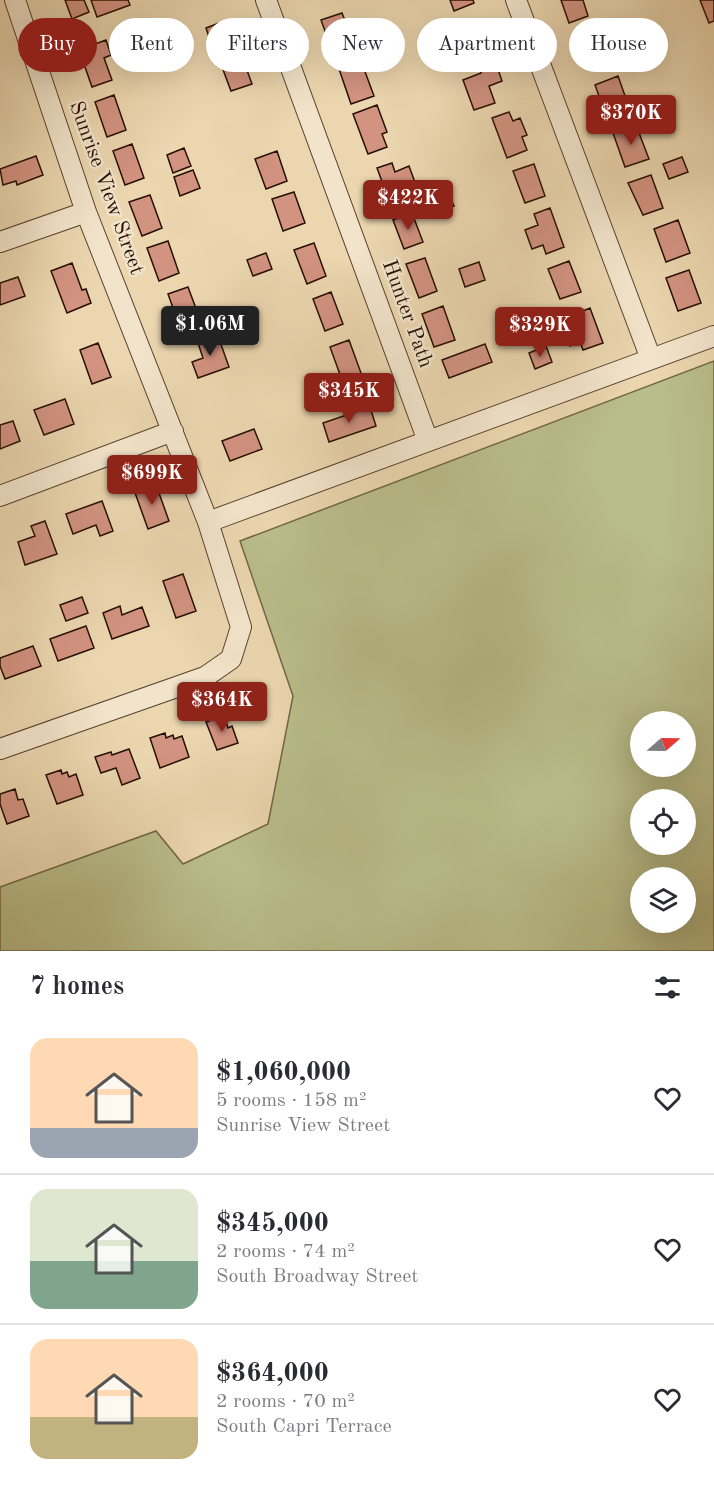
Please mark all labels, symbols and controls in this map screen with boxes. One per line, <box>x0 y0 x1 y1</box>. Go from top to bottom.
chip: Buy <box>18 18 97 72</box>
chip: Rent <box>109 18 194 72</box>
chip: Filters <box>206 18 309 72</box>
chip: New <box>321 18 405 72</box>
chip: Apartment <box>417 18 557 72</box>
chip: House <box>569 18 668 72</box>
pin: $370K <box>589 95 673 146</box>
street label: Sunrise View Street <box>65 98 147 278</box>
text: $370K <box>600 104 662 124</box>
pin: $422K <box>366 180 450 231</box>
text: $422K <box>377 189 439 209</box>
street label: Hunter Path <box>378 257 436 371</box>
pin: $1.06M <box>161 306 259 357</box>
pin: $329K <box>498 307 582 358</box>
text: $1.06M <box>175 315 245 335</box>
text: $329K <box>509 316 571 336</box>
pin: $345K <box>307 373 391 424</box>
text: $345K <box>318 382 380 402</box>
pin: $699K <box>110 455 194 506</box>
text: $699K <box>121 464 183 484</box>
pin: $364K <box>180 682 264 733</box>
text: $364K <box>191 691 253 711</box>
north arrow <box>630 711 696 777</box>
map controls <box>630 711 696 933</box>
button: locate <box>630 789 696 855</box>
button: layers <box>630 867 696 933</box>
icon: filters <box>651 971 684 1004</box>
text: 7 homes <box>30 974 124 1000</box>
text: $1,060,000 <box>216 1060 351 1086</box>
icon: home <box>78 1062 150 1134</box>
icon: heart <box>651 1082 684 1115</box>
text: 5 rooms · 158 m² <box>216 1091 366 1111</box>
text: Sunrise View Street <box>216 1116 390 1136</box>
text: $345,000 <box>216 1211 329 1237</box>
icon: home <box>78 1213 150 1285</box>
icon: heart <box>651 1233 684 1266</box>
text: 2 rooms · 74 m² <box>216 1242 355 1262</box>
text: South Broadway Street <box>216 1267 418 1287</box>
text: $364,000 <box>216 1361 329 1387</box>
icon: home <box>78 1363 150 1435</box>
icon: heart <box>651 1383 684 1416</box>
text: 2 rooms · 70 m² <box>216 1392 355 1412</box>
text: South Capri Terrace <box>216 1417 392 1437</box>

